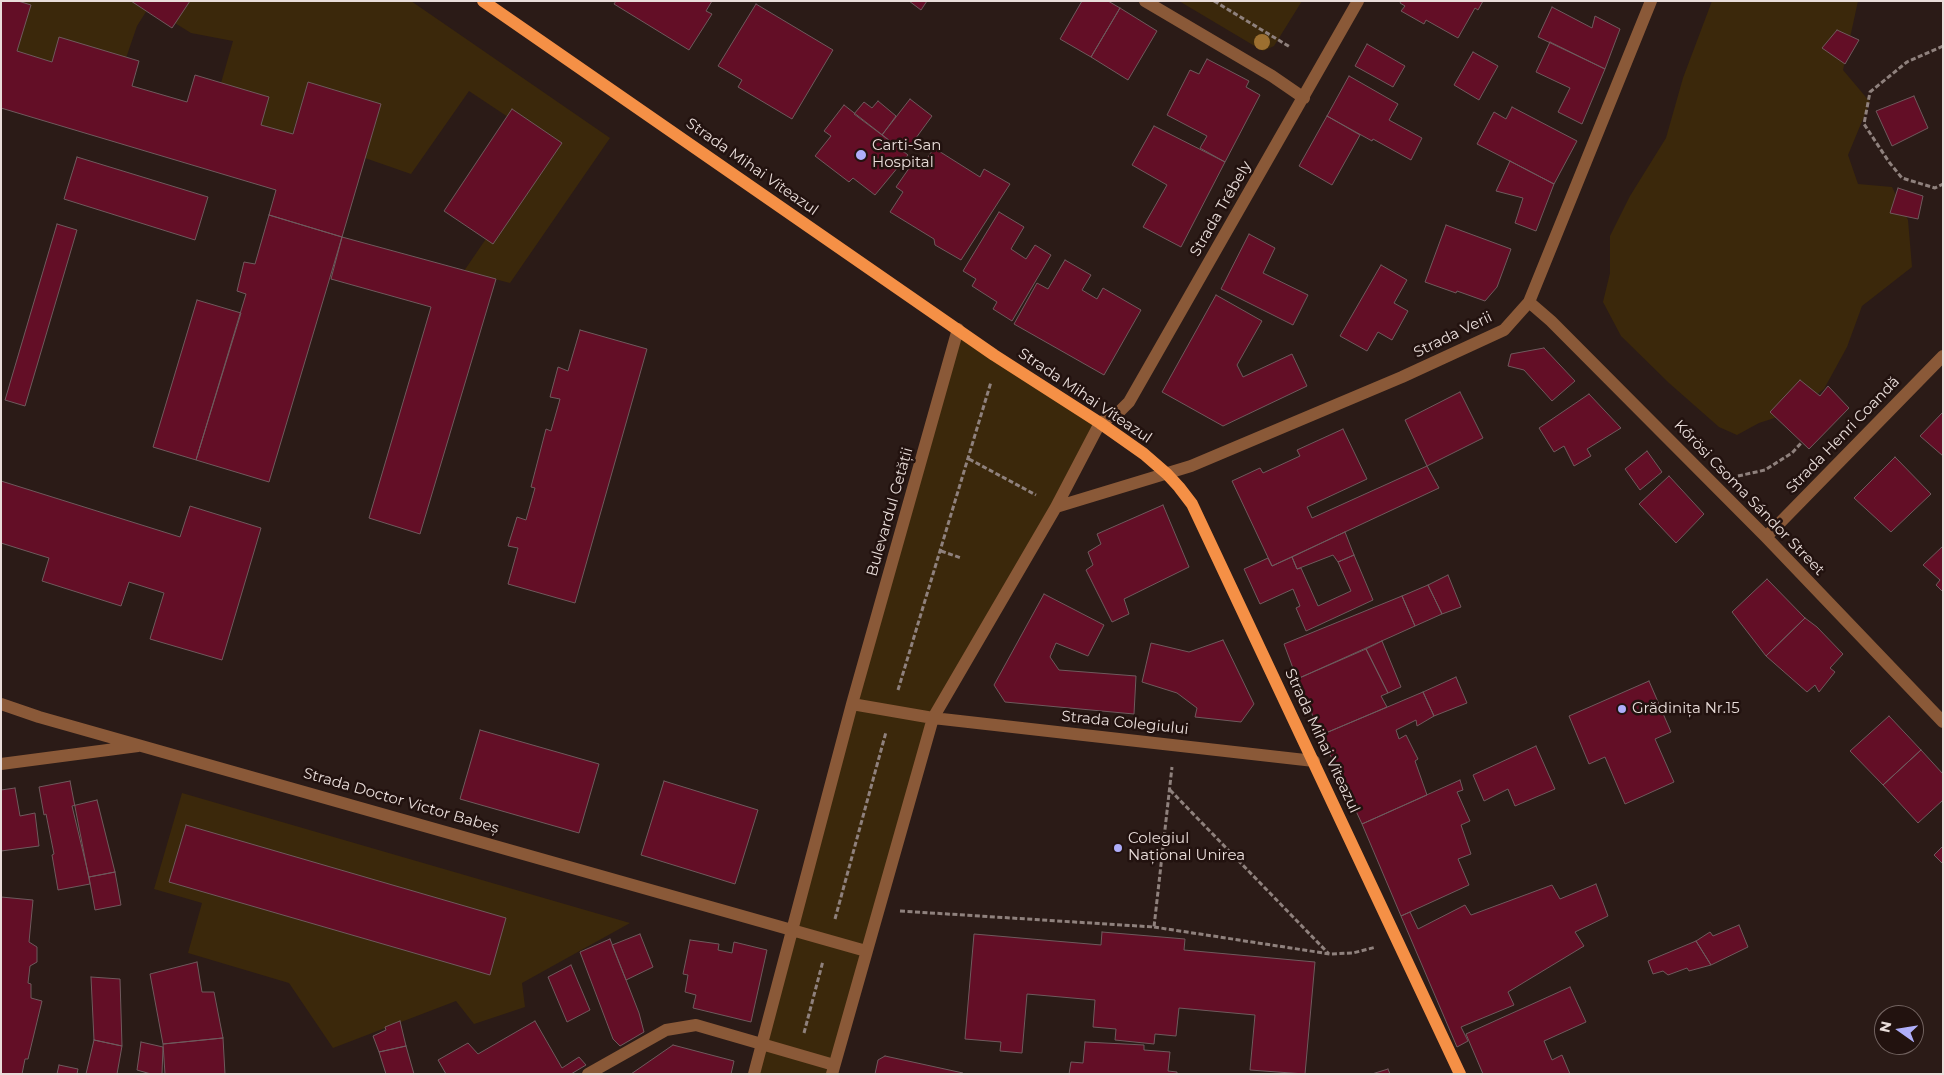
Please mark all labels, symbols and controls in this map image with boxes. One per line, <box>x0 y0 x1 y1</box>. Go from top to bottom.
street label: Strada Mihai Viteazul <box>682 115 822 219</box>
place label: Carti-San Hospital <box>872 137 941 172</box>
marker: Carti-San Hospital <box>854 148 868 162</box>
street label: Strada Trébely <box>1186 158 1256 260</box>
street label: Strada Verii <box>1411 308 1495 362</box>
street label: Strada Mihai Viteazul <box>1015 345 1155 447</box>
street label: Strada Henri Coandă <box>1783 373 1903 497</box>
street label: Kőrösi Csoma Sándor Street <box>1670 417 1828 579</box>
street label: Bulevardul Cetății <box>863 445 917 579</box>
street label: Strada Mihai Viteazul <box>1281 666 1363 816</box>
place label: Grădinița Nr.15 <box>1632 700 1740 718</box>
marker: Grădinița Nr.15 <box>1616 703 1628 715</box>
street label: Strada Colegiului <box>1060 707 1190 739</box>
street label: Strada Doctor Victor Babeș <box>301 764 501 838</box>
place label: Colegiul Național Unirea <box>1128 830 1245 865</box>
marker: Colegiul Național Unirea <box>1112 842 1124 854</box>
north arrow <box>1874 1005 1924 1055</box>
text: N <box>1875 1019 1895 1034</box>

